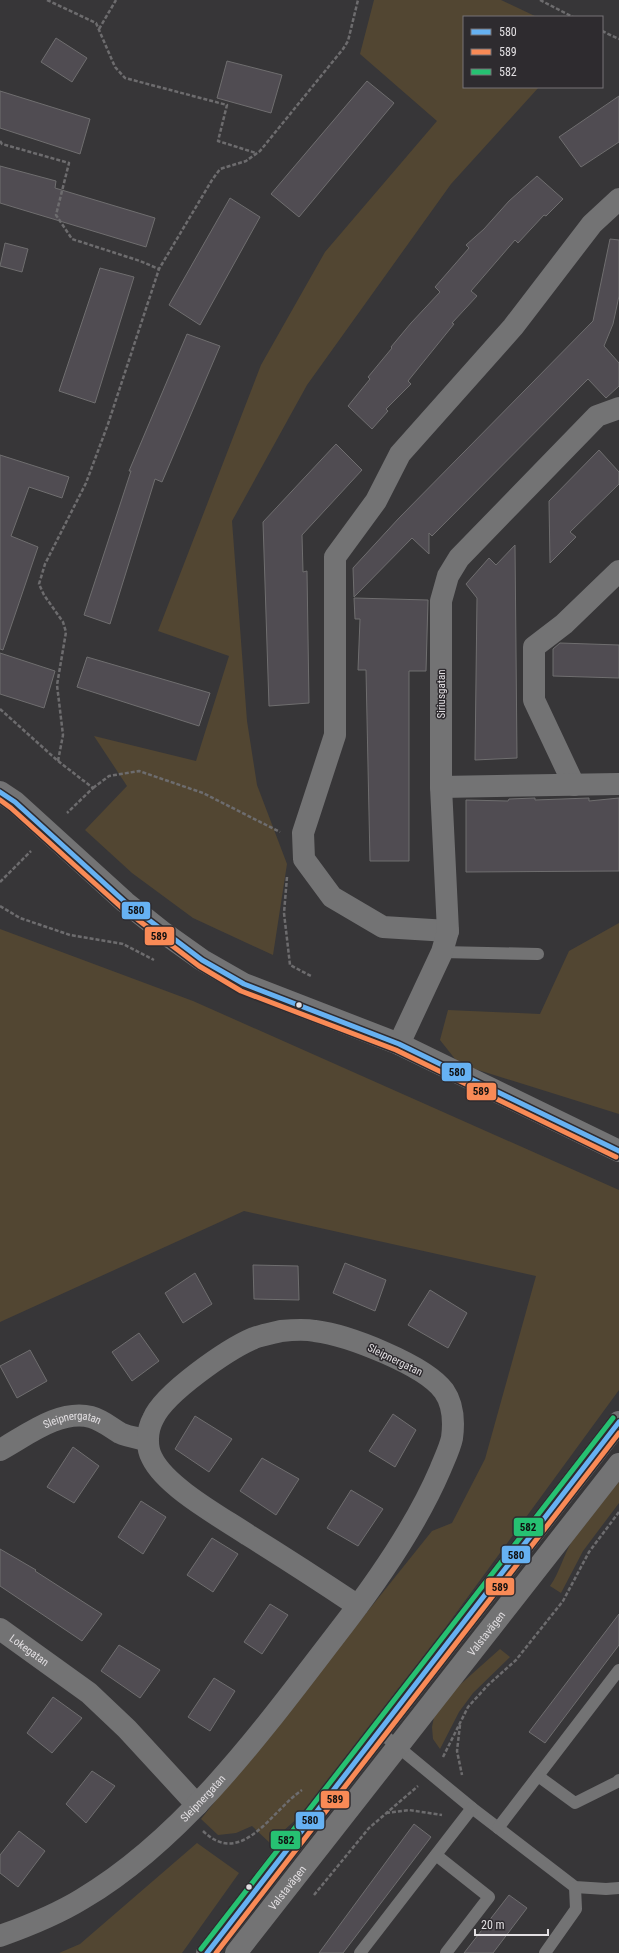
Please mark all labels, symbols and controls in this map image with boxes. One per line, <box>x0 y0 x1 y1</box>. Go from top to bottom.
legend <box>463 16 603 88</box>
text: 580 <box>499 25 517 39</box>
text: 589 <box>499 45 517 59</box>
text: 582 <box>499 65 517 79</box>
street label: Siriusgatan <box>435 670 448 718</box>
line badge: 580 <box>121 901 151 920</box>
text: 580 <box>128 904 145 917</box>
line badge: 589 <box>144 926 175 946</box>
text: 589 <box>151 930 167 943</box>
unlabelled marker <box>294 1000 304 1010</box>
line badge: 580 <box>441 1062 472 1082</box>
text: 580 <box>449 1066 466 1079</box>
line badge: 589 <box>466 1082 497 1101</box>
text: 589 <box>473 1085 489 1098</box>
street label: Sleipnergatan <box>365 1341 425 1379</box>
street label: Sleipnergatan <box>41 1409 104 1431</box>
line badge: 582 <box>513 1517 544 1537</box>
text: 582 <box>520 1521 537 1534</box>
line badge: 580 <box>501 1545 531 1564</box>
text: 580 <box>508 1549 525 1562</box>
line badge: 589 <box>485 1577 515 1596</box>
text: 589 <box>492 1581 508 1594</box>
street label: Valstavägen <box>465 1608 508 1658</box>
street label: Lokegatan <box>7 1631 51 1669</box>
street label: Sleipnergatan <box>178 1772 228 1824</box>
line badge: 589 <box>320 1790 350 1809</box>
text: 589 <box>327 1793 343 1806</box>
line badge: 580 <box>295 1811 325 1830</box>
text: 580 <box>302 1814 319 1827</box>
line badge: 582 <box>270 1830 301 1850</box>
text: 582 <box>278 1834 295 1847</box>
street label: Valstavägen <box>266 1863 309 1913</box>
unlabelled marker <box>244 1882 254 1892</box>
scale bar <box>475 1911 548 1937</box>
text: 20 m <box>481 1918 505 1932</box>

